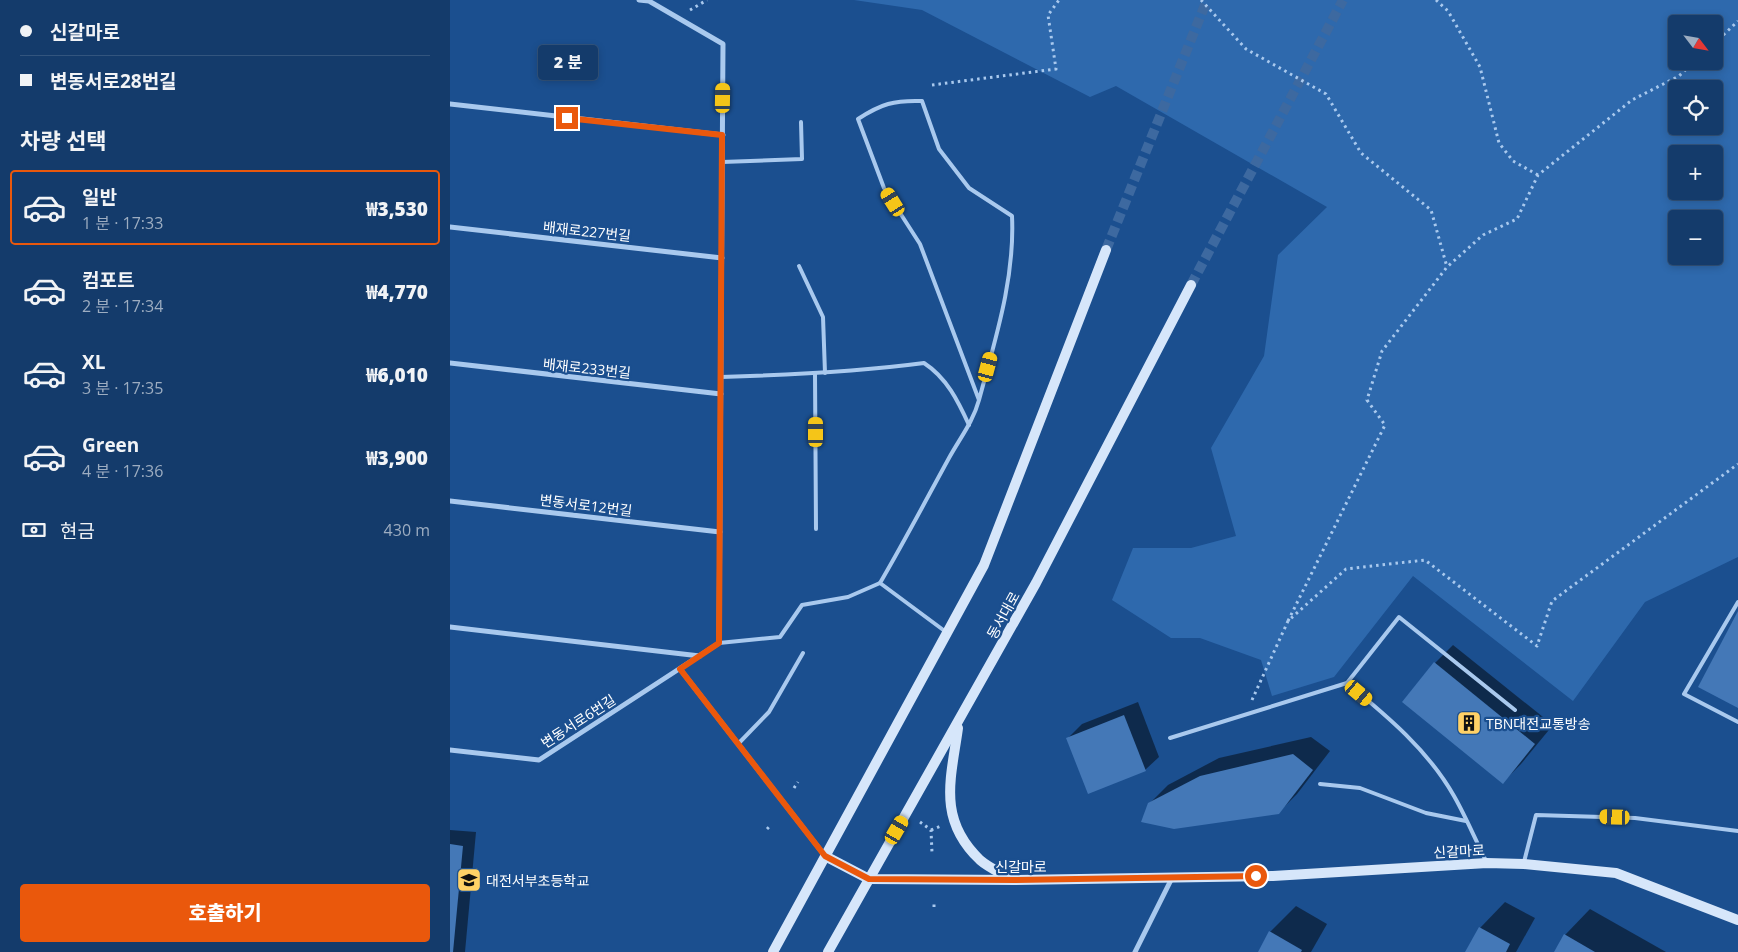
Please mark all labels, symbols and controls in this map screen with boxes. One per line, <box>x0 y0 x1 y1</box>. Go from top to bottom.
north arrow <box>1668 15 1722 70</box>
map controls <box>1668 15 1723 265</box>
text: 신갈마로 <box>50 19 120 45</box>
callout: 2 분 <box>537 46 597 80</box>
text: 2 분 <box>554 51 582 73</box>
text: 변동서로28번길 <box>50 68 177 94</box>
button: locate <box>1668 80 1723 135</box>
car <box>715 83 730 113</box>
route end <box>556 107 578 129</box>
text: 차량 선택 <box>20 125 107 155</box>
button: + <box>1668 145 1723 200</box>
text: 일반 <box>82 184 117 210</box>
icon: car <box>22 185 67 230</box>
car <box>878 185 907 219</box>
text: ₩3,530 <box>366 196 428 222</box>
button: − <box>1668 210 1723 265</box>
text: 1 분 · 17:33 <box>82 212 163 234</box>
street label: 배재로227번길 <box>542 217 632 245</box>
text: 컴포트 <box>82 267 134 293</box>
icon: car <box>22 268 67 313</box>
text: ₩4,770 <box>366 279 428 305</box>
text: 2 분 · 17:34 <box>82 295 163 317</box>
text: XL <box>82 349 105 375</box>
icon: car <box>22 351 67 396</box>
car <box>976 351 999 383</box>
street label: 배재로233번길 <box>542 354 632 382</box>
text: ₩6,010 <box>366 362 428 388</box>
text: 3 분 · 17:35 <box>82 377 163 399</box>
car <box>808 417 823 447</box>
text: Green <box>82 432 139 458</box>
icon: car <box>22 434 67 479</box>
text: ₩3,900 <box>366 445 428 471</box>
text: 4 분 · 17:36 <box>82 460 163 482</box>
street label: 변동서로12번길 <box>539 490 633 520</box>
icon: cash <box>20 516 48 544</box>
text: 현금 <box>60 518 95 544</box>
text: 430 m <box>384 519 430 541</box>
street label: 동서대로 <box>982 588 1024 642</box>
car <box>1342 678 1375 708</box>
street label: 변동서로6번길 <box>537 690 619 752</box>
building icon: TBN대전교통방송 <box>1456 710 1482 736</box>
place label: TBN대전교통방송 <box>1486 714 1591 733</box>
car <box>1599 809 1630 825</box>
car <box>883 813 910 847</box>
street label: 신갈마로 <box>1433 840 1485 862</box>
street label: 신갈마로 <box>995 857 1047 876</box>
route start <box>1245 865 1267 887</box>
school or university icon: 대전서부초등학교 <box>456 867 482 893</box>
place label: 대전서부초등학교 <box>486 871 589 890</box>
button: 호출하기 <box>20 884 430 942</box>

